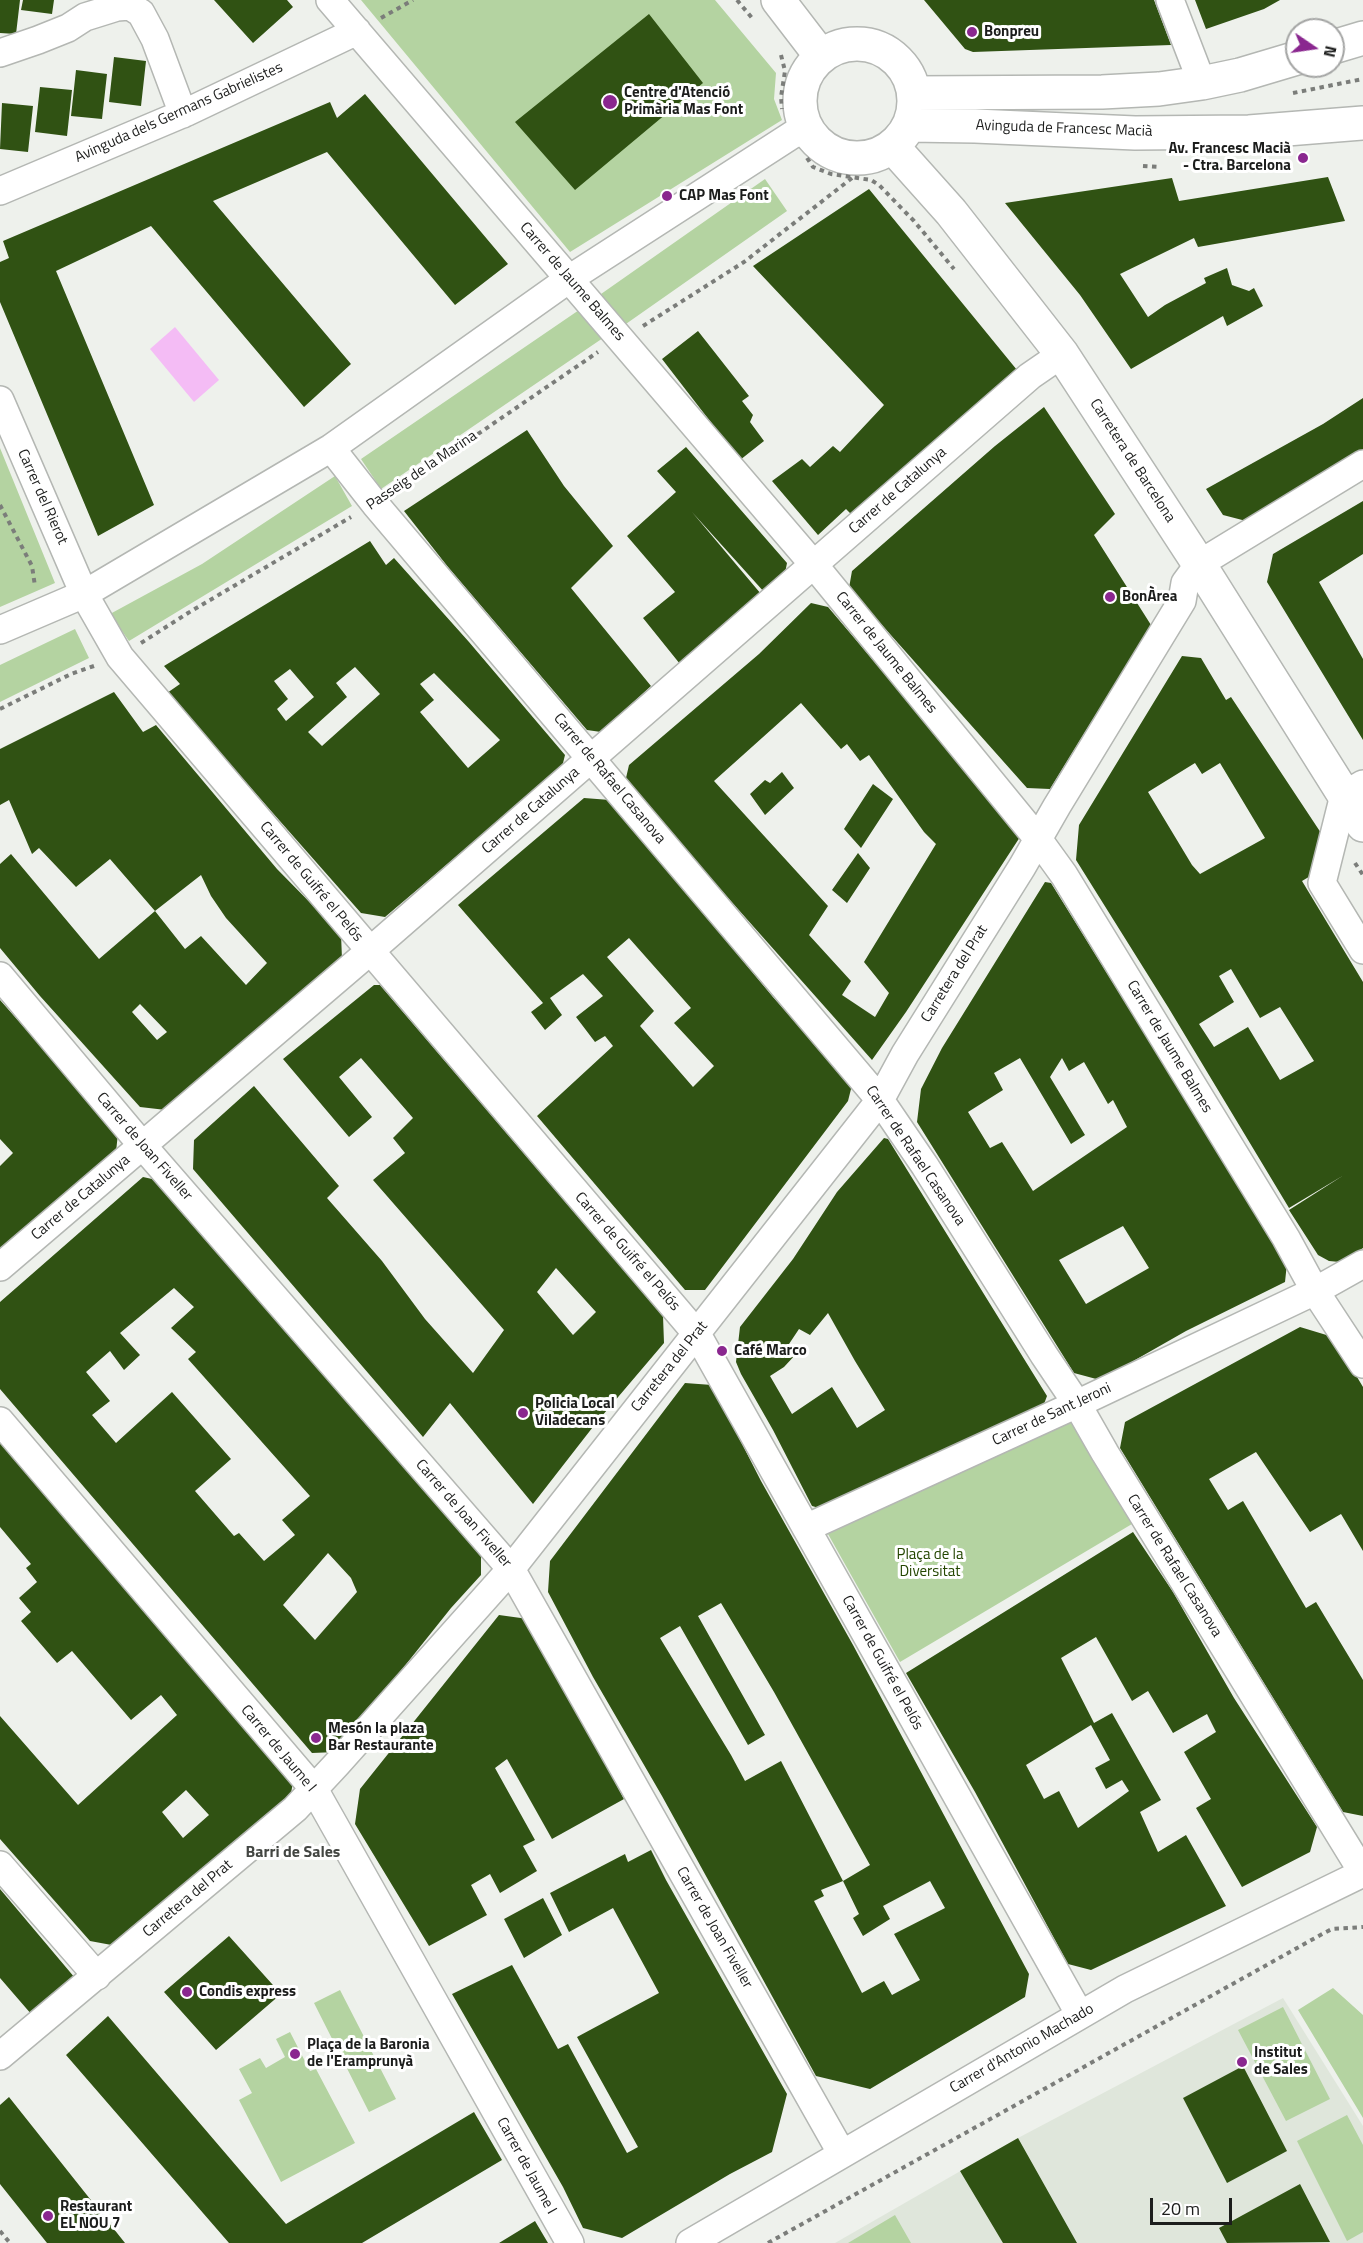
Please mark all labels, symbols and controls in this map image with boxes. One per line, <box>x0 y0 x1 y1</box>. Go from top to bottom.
north arrow <box>1285 18 1345 78</box>
place label: Bonpreu <box>984 23 1039 41</box>
marker: Bonpreu <box>965 25 979 39</box>
text: N <box>1318 43 1344 60</box>
street label: Avinguda dels Germans Gabrielistes <box>72 59 286 167</box>
place label: Centre d'Atenció Primària Mas Font <box>624 84 743 119</box>
marker: Centre d'Atenció Primària Mas Font <box>601 93 619 111</box>
street label: Avinguda de Francesc Macià <box>975 117 1153 141</box>
place label: Av. Francesc Macià - Ctra. Barcelona <box>1169 140 1291 175</box>
marker: Av. Francesc Macià - Ctra. Barcelona <box>1296 151 1310 165</box>
place label: CAP Mas Font <box>679 187 769 205</box>
marker: CAP Mas Font <box>660 189 674 203</box>
street label: Carrer de Jaume Balmes <box>516 219 628 345</box>
street label: Carretera de Barcelona <box>1085 396 1179 526</box>
street label: Passeig de la Marina <box>363 427 481 515</box>
street label: Carrer de Catalunya <box>846 444 950 538</box>
street label: Carrer del Rierot <box>13 447 71 547</box>
place label: BonÀrea <box>1122 588 1177 606</box>
street label: Carrer de Jaume Balmes <box>831 589 941 717</box>
marker: BonÀrea <box>1103 590 1117 604</box>
street label: Carrer de Rafael Casanova <box>549 710 669 848</box>
street label: Carrer de Catalunya <box>479 764 583 858</box>
street label: Carrer de Guifré el Pelós <box>255 818 367 946</box>
street label: Carretera del Prat <box>918 922 992 1026</box>
street label: Carrer de Jaume Balmes <box>1122 978 1216 1116</box>
street label: Carrer de Rafael Casanova <box>861 1083 969 1229</box>
street label: Carrer de Joan Fiveller <box>92 1089 196 1205</box>
street label: Carrer de Catalunya <box>28 1151 134 1245</box>
street label: Carrer de Guifré el Pelós <box>571 1189 683 1315</box>
street label: Carretera del Prat <box>628 1318 712 1416</box>
place label: Café Marco <box>734 1342 807 1360</box>
marker: Café Marco <box>715 1344 729 1358</box>
street label: Carrer de Sant Jeroni <box>990 1380 1114 1450</box>
place label: Policia Local Viladecans <box>535 1395 615 1430</box>
marker: Policia Local Viladecans <box>516 1406 530 1420</box>
street label: Carrer de Joan Fiveller <box>411 1456 515 1572</box>
street label: Carrer de Rafael Casanova <box>1123 1491 1225 1641</box>
park label: Plaça de la Diversitat <box>896 1546 964 1581</box>
street label: Carrer de Guifré el Pelós <box>837 1592 927 1734</box>
street label: Carrer de Jaume I <box>236 1702 320 1796</box>
place label: Mesón la plaza Bar Restaurante <box>328 1720 434 1755</box>
marker: Mesón la plaza Bar Restaurante <box>309 1731 323 1745</box>
district label: Barri de Sales <box>246 1843 340 1863</box>
street label: Carretera del Prat <box>140 1856 236 1942</box>
street label: Carrer de Joan Fiveller <box>672 1864 756 1992</box>
place label: Condis express <box>199 1983 296 2001</box>
marker: Condis express <box>180 1985 194 1999</box>
street label: Carrer d'Antonio Machado <box>947 2000 1097 2098</box>
place label: Plaça de la Baronia de l'Eramprunyà <box>307 2036 430 2071</box>
place label: Institut de Sales <box>1254 2044 1308 2079</box>
marker: Plaça de la Baronia de l'Eramprunyà <box>288 2047 302 2061</box>
marker: Institut de Sales <box>1235 2055 1249 2069</box>
street label: Carrer de Jaume I <box>492 2115 560 2217</box>
scale bar <box>1153 2186 1236 2224</box>
text: 20 m <box>1161 2195 1200 2222</box>
place label: Restaurant EL NOU 7 <box>60 2198 132 2233</box>
marker: Restaurant EL NOU 7 <box>41 2209 55 2223</box>

